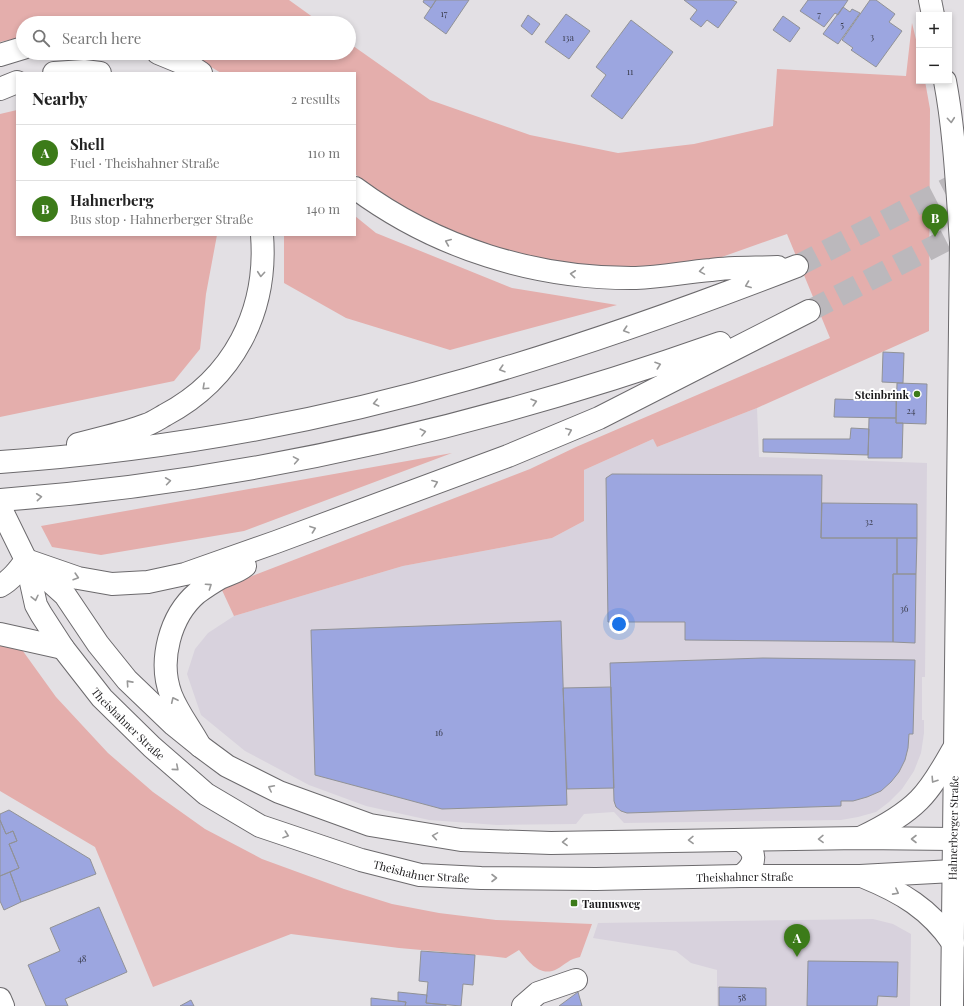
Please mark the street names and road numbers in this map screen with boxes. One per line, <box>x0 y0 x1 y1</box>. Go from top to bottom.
street label: Theishahner Straße <box>89 684 169 763</box>
street label: Hahnerberger Straße <box>945 775 961 880</box>
street label: Theishahner Straße <box>372 856 470 885</box>
street label: Theishahner Straße <box>696 868 794 884</box>

